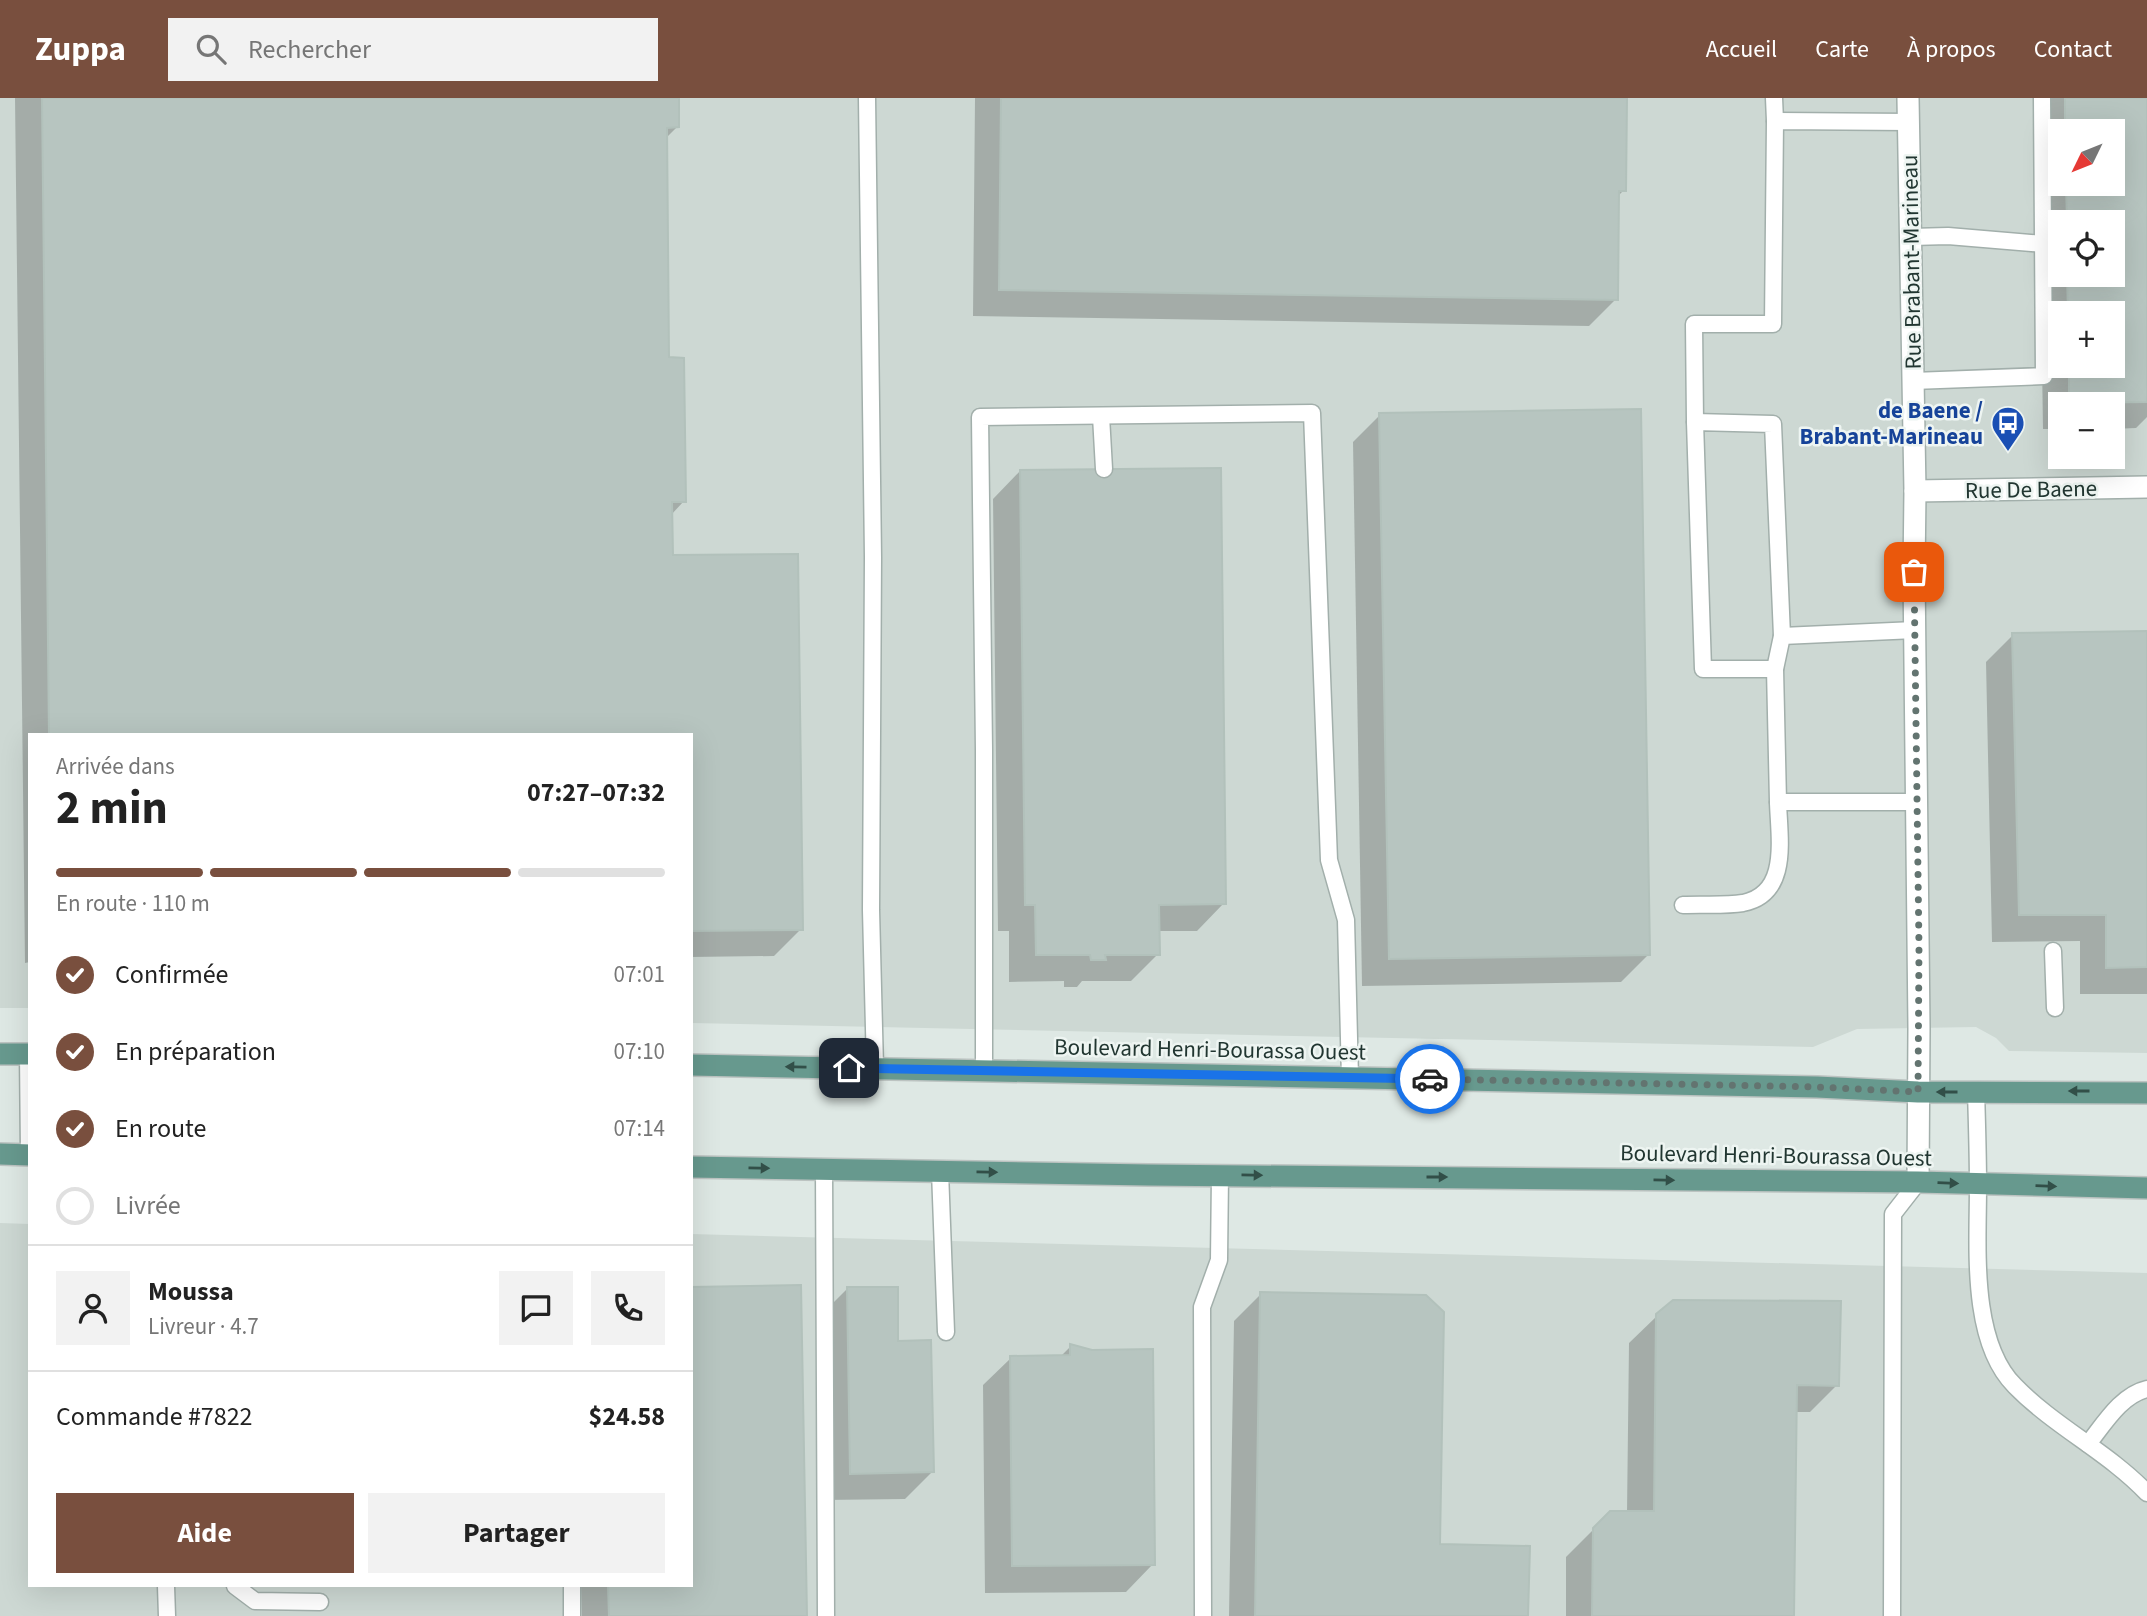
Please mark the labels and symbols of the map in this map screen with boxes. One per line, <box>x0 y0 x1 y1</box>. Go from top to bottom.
north arrow <box>2048 119 2124 196</box>
street label: Rue Brabant-Marineau <box>1893 154 1930 370</box>
place label: de Baene / Brabant-Marineau <box>1799 394 1983 453</box>
bus stop icon: de Baene / Brabant-Marineau <box>1989 404 2027 453</box>
street label: Rue De Baene <box>1965 472 2097 507</box>
pin <box>1884 542 1944 602</box>
street label: Boulevard Henri-Bourassa Ouest <box>1054 1030 1366 1069</box>
pin <box>819 1038 879 1098</box>
courier <box>1395 1044 1465 1114</box>
one-way arrow <box>785 1061 807 1073</box>
one-way arrow <box>2068 1085 2090 1097</box>
one-way arrow <box>1936 1086 1958 1097</box>
street label: Boulevard Henri-Bourassa Ouest <box>1620 1136 1932 1175</box>
one-way arrow <box>749 1162 771 1174</box>
one-way arrow <box>976 1166 998 1178</box>
one-way arrow <box>1241 1169 1263 1181</box>
one-way arrow <box>1426 1171 1448 1183</box>
one-way arrow <box>1654 1174 1676 1186</box>
one-way arrow <box>1937 1177 1959 1188</box>
one-way arrow <box>2035 1180 2057 1191</box>

